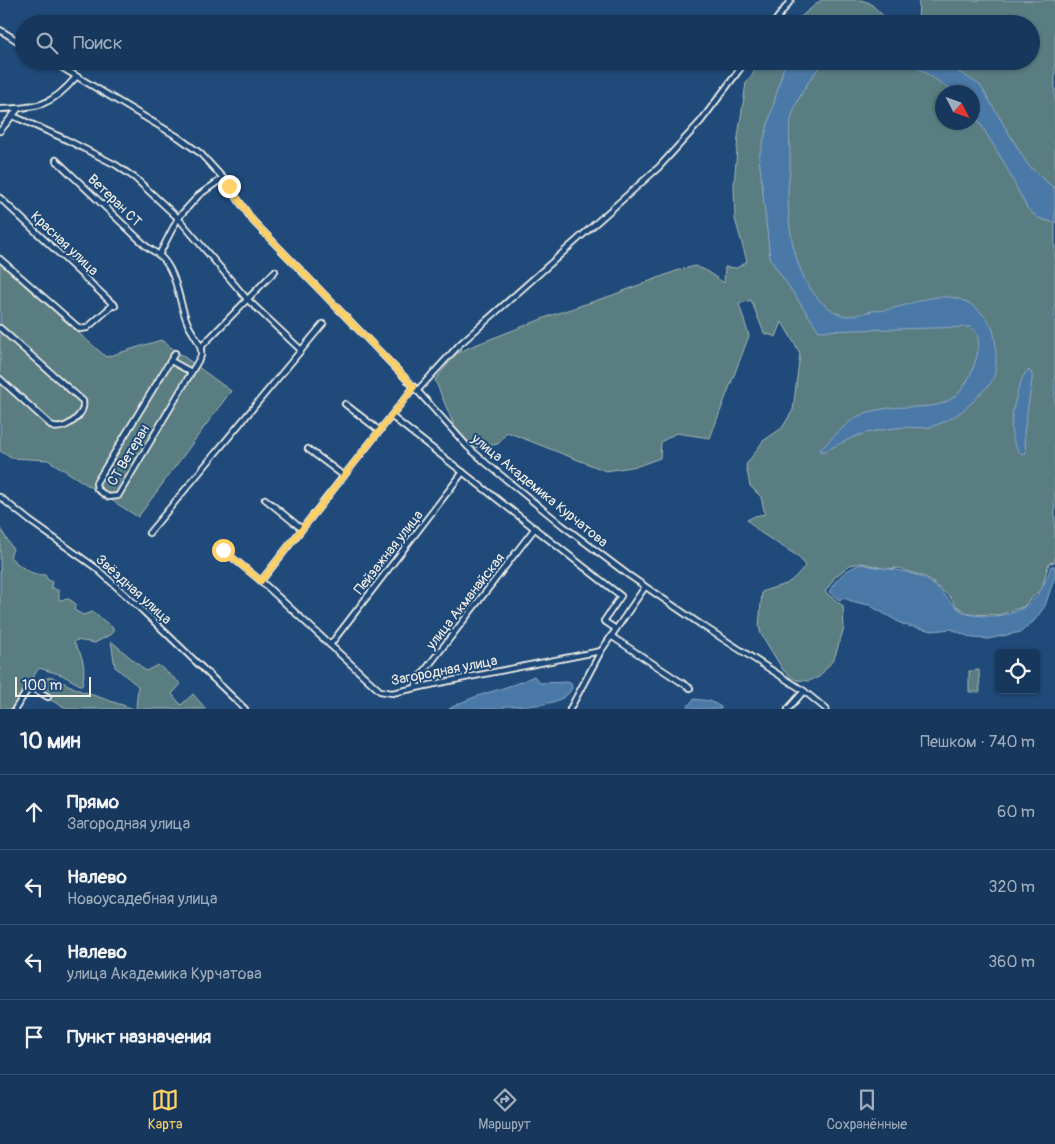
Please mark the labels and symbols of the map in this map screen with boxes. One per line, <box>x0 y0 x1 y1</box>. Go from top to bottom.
north arrow <box>935 85 980 130</box>
street label: Ветеран СТ <box>84 171 145 230</box>
route end <box>218 175 241 198</box>
street label: Красная улица <box>27 208 102 279</box>
street label: СТ Ветеран <box>104 422 153 489</box>
street label: улица Академика Курчатова <box>467 430 611 551</box>
street label: Пейзажная улица <box>350 507 427 598</box>
route start <box>212 539 235 562</box>
street label: улица Акманайская <box>422 550 508 654</box>
street label: Звёздная улица <box>92 551 175 628</box>
street label: Загородная улица <box>390 652 499 689</box>
scale bar <box>15 674 91 697</box>

